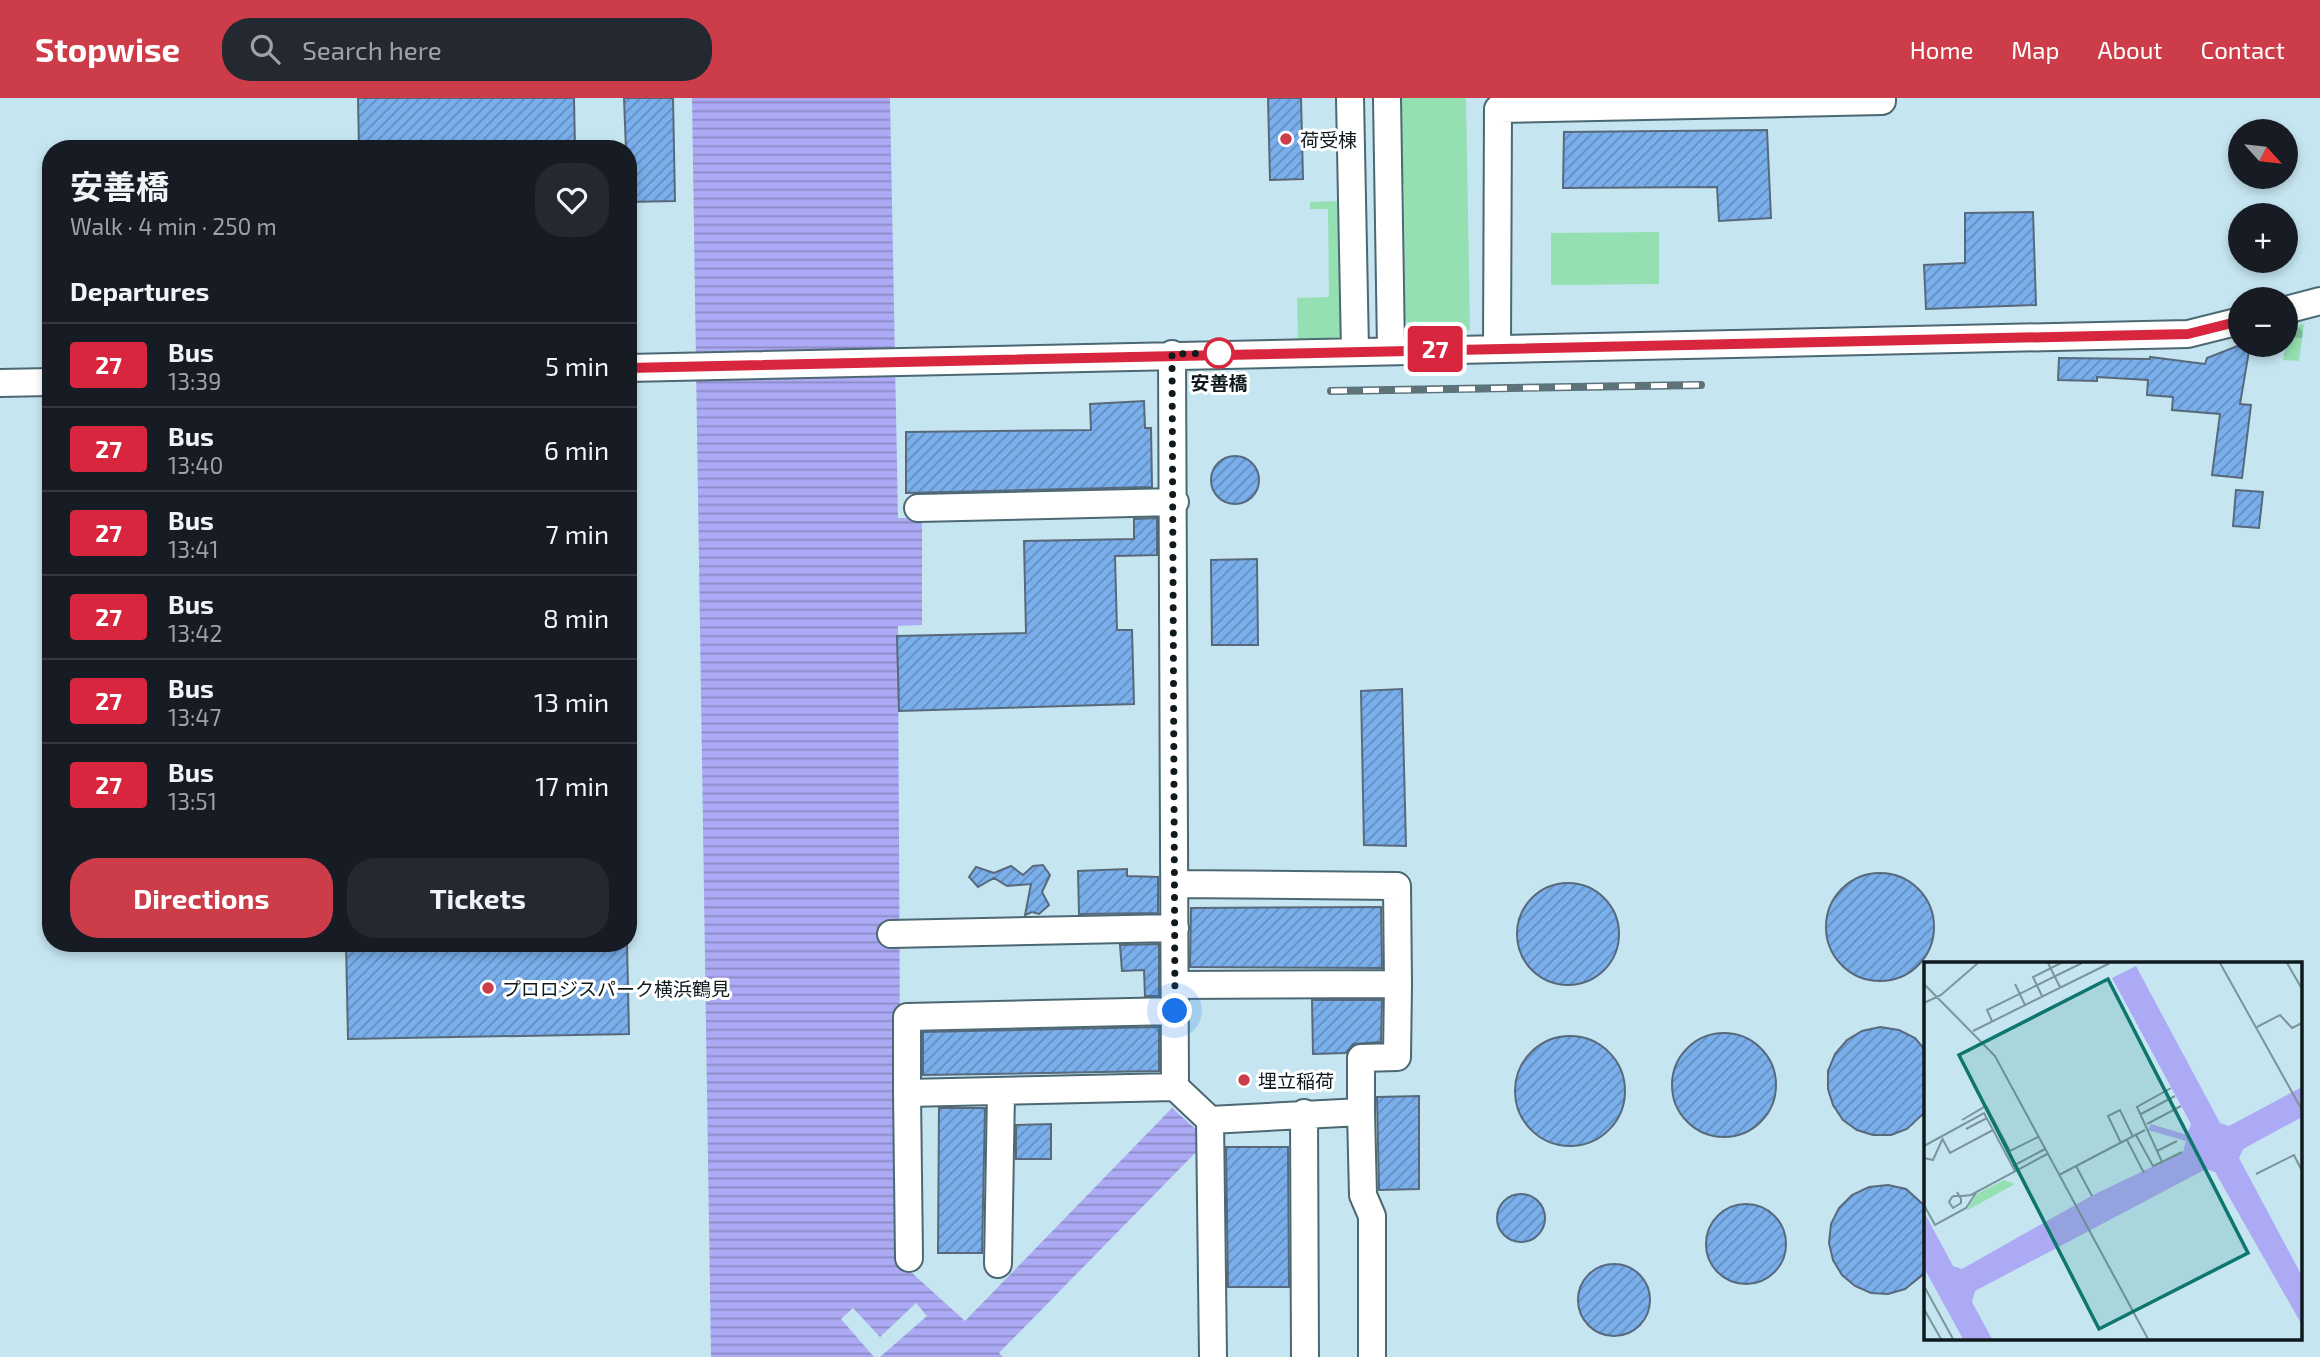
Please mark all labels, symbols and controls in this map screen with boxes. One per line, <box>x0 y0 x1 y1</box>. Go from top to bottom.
search box <box>222 18 712 81</box>
text: Stopwise <box>35 29 180 69</box>
icon: search <box>246 30 284 68</box>
text: Search here <box>302 34 442 65</box>
text: Home <box>1910 35 1973 64</box>
text: Map <box>2011 35 2059 64</box>
text: About <box>2097 35 2163 64</box>
text: Contact <box>2201 35 2285 64</box>
north arrow <box>2228 119 2298 189</box>
map controls <box>2228 119 2298 357</box>
place label: 荷受棟 <box>1300 128 1357 151</box>
marker: 荷受棟 <box>1278 131 1294 147</box>
button: heart <box>535 163 609 237</box>
text: 安善橋 <box>70 166 169 206</box>
button: + <box>2228 203 2298 273</box>
text: Walk · 4 min · 250 m <box>70 212 277 240</box>
text: Departures <box>70 275 209 306</box>
button: − <box>2228 287 2298 357</box>
line badge: 27 <box>1404 326 1466 372</box>
text: 27 <box>1422 334 1448 363</box>
text: Bus <box>168 336 214 367</box>
marker: 安善橋 <box>1204 338 1234 368</box>
text: 27 <box>95 350 122 379</box>
text: 5 min <box>545 350 609 381</box>
text: 13:39 <box>168 367 221 395</box>
place label: 安善橋 <box>1190 371 1248 394</box>
text: Bus <box>168 420 214 451</box>
text: 27 <box>95 434 122 463</box>
text: 6 min <box>544 434 609 465</box>
text: 13:40 <box>168 451 223 479</box>
text: Bus <box>168 504 214 535</box>
text: 27 <box>95 518 122 547</box>
text: 7 min <box>546 518 609 549</box>
text: 13:41 <box>168 535 219 563</box>
text: Bus <box>168 588 214 619</box>
text: 27 <box>95 602 122 631</box>
text: 8 min <box>543 602 609 633</box>
text: 13:42 <box>168 619 222 647</box>
text: Bus <box>168 672 214 703</box>
text: 27 <box>95 686 122 715</box>
text: 13 min <box>534 686 609 717</box>
text: 13:47 <box>168 703 221 731</box>
text: Bus <box>168 756 214 787</box>
text: 27 <box>95 770 122 799</box>
text: 17 min <box>535 770 609 801</box>
text: 13:51 <box>168 787 217 815</box>
button: Directions <box>70 858 333 938</box>
button: Tickets <box>347 858 609 938</box>
inset map <box>1924 962 2302 1340</box>
place label: プロロジスパーク横浜鶴見 <box>502 977 730 1000</box>
marker: プロロジスパーク横浜鶴見 <box>480 980 496 996</box>
your location <box>1157 993 1192 1028</box>
place label: 埋立稲荷 <box>1258 1069 1334 1092</box>
marker: 埋立稲荷 <box>1236 1072 1252 1088</box>

